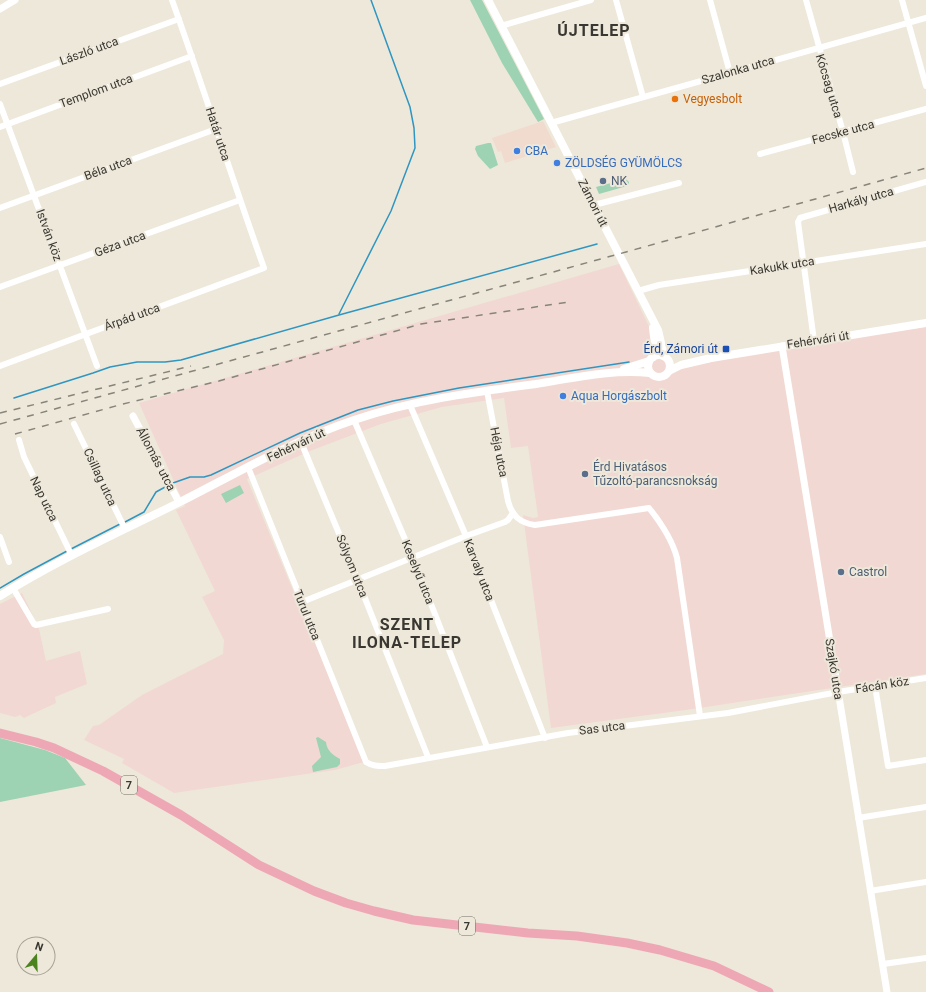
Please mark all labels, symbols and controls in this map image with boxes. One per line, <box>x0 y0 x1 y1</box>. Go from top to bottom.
district label: ÚJTELEP <box>557 21 631 40</box>
street label: László utca <box>58 34 120 68</box>
street label: Kócsag utca <box>813 52 845 120</box>
street label: Szalonka utca <box>700 53 776 87</box>
street label: Templom utca <box>58 71 134 111</box>
place label: Vegyesbolt <box>683 92 742 106</box>
marker: Vegyesbolt <box>670 94 680 104</box>
street label: Határ utca <box>203 105 233 163</box>
street label: Fecske utca <box>810 117 876 147</box>
place label: CBA <box>525 144 548 158</box>
marker: CBA <box>512 146 522 156</box>
street label: Béla utca <box>82 153 134 183</box>
place label: ZÖLDSÉG GYÜMÖLCS <box>565 155 682 170</box>
marker: ZÖLDSÉG GYÜMÖLCS <box>552 158 562 168</box>
place label: NK <box>611 174 628 188</box>
marker: NK <box>598 176 608 186</box>
street label: Zámori út <box>575 177 611 229</box>
street label: Harkály utca <box>827 184 895 216</box>
street label: István köz <box>33 207 65 263</box>
street label: Géza utca <box>93 228 147 260</box>
street label: Kakukk utca <box>749 254 815 278</box>
street label: Árpád utca <box>102 300 162 334</box>
street label: Fehérvári út <box>786 328 850 352</box>
place label: Érd, Zámori út <box>644 341 718 356</box>
marker: Érd, Zámori út <box>721 344 731 354</box>
place label: Aqua Horgászbolt <box>571 389 667 403</box>
marker: Aqua Horgászbolt <box>558 391 568 401</box>
street label: Állomás utca <box>133 424 180 493</box>
street label: Fehérvári út <box>265 425 327 465</box>
street label: Héja utca <box>487 426 511 478</box>
street label: Csillag utca <box>80 446 120 508</box>
place label: Érd Hivatásos Tűzoltó-parancsnokság <box>593 459 718 488</box>
marker: Érd Hivatásos Tűzoltó-parancsnokság <box>580 469 590 479</box>
street label: Nap utca <box>27 474 61 524</box>
street label: Sólyom utca <box>333 533 371 599</box>
street label: Karvaly utca <box>461 537 497 603</box>
street label: Keselyű utca <box>399 538 437 606</box>
place label: Castrol <box>849 565 887 579</box>
marker: Castrol <box>836 567 846 577</box>
street label: Turul utca <box>291 588 323 642</box>
district label: SZENT ILONA-TELEP <box>352 615 462 652</box>
street label: Szajkó utca <box>822 637 846 701</box>
street label: Fácán köz <box>854 674 910 696</box>
street label: Sas utca <box>578 718 626 738</box>
road number: 7 <box>121 776 137 794</box>
road number: 7 <box>459 917 475 935</box>
north arrow <box>16 936 56 976</box>
text: N <box>33 940 45 955</box>

